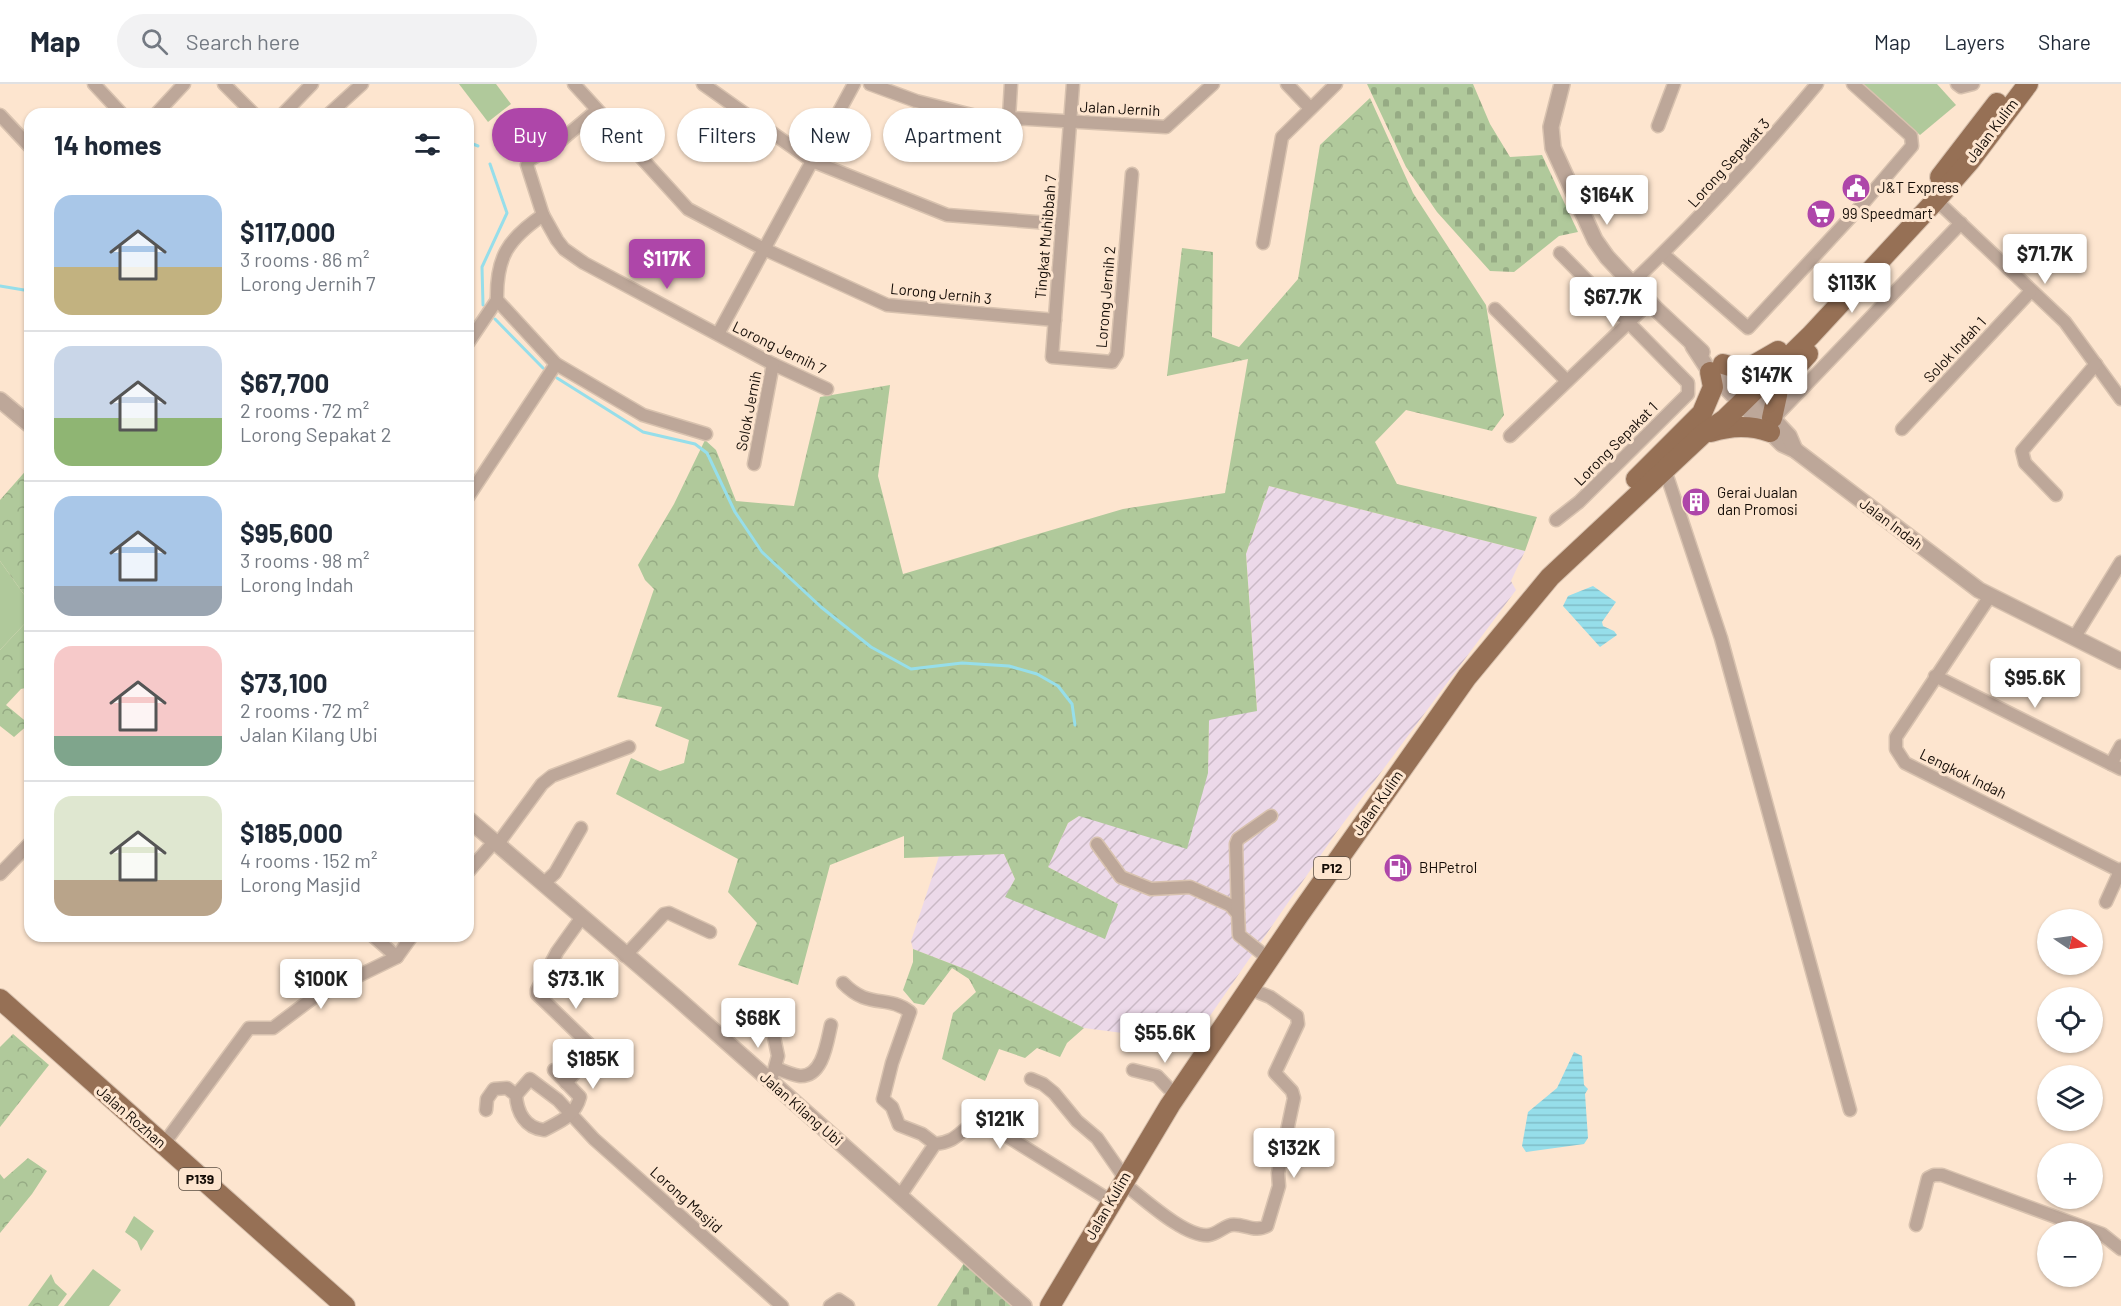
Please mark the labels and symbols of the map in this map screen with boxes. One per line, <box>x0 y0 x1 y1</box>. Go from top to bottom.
street label: Jalan Kulim <box>1961 95 2021 166</box>
street label: Jalan Jernih <box>1079 97 1161 119</box>
street label: Lorong Sepakat 3 <box>1684 114 1773 210</box>
public building icon: J&T Express <box>1840 172 1872 204</box>
street label: Tingkat Muhibbah 7 <box>1031 174 1059 300</box>
pin: $164K <box>1565 175 1649 226</box>
place label: J&T Express <box>1877 178 1959 196</box>
supermarket icon: 99 Speedmart <box>1805 198 1837 230</box>
place label: 99 Speedmart <box>1842 204 1933 222</box>
pin: $71.7K <box>1996 234 2094 285</box>
pin: $117K <box>625 239 709 290</box>
street label: Lorong Jernih 2 <box>1092 245 1118 349</box>
pin: $113K <box>1810 263 1894 314</box>
pin: $67.7K <box>1564 277 1662 328</box>
street label: Lorong Jernih 3 <box>889 279 993 307</box>
street label: Solok Indah 1 <box>1919 313 1989 386</box>
street label: Lorong Jernih 7 <box>730 317 829 377</box>
pin: $147K <box>1725 355 1809 406</box>
street label: Solok Jernih <box>731 369 765 452</box>
street label: Lorong Sepakat 1 <box>1570 398 1661 489</box>
place label: Gerai Jualan dan Promosi <box>1717 483 1798 518</box>
building icon: Gerai Jualan dan Promosi <box>1680 486 1712 518</box>
street label: Jalan Indah <box>1857 494 1927 553</box>
pin: $95.6K <box>1986 658 2084 709</box>
street label: Lengkok Indah <box>1917 744 2010 802</box>
street label: Jalan Kulim <box>1348 766 1406 838</box>
fuel station icon: BHPetrol <box>1382 852 1414 884</box>
road number: P12 <box>1314 857 1350 879</box>
place label: BHPetrol <box>1419 858 1477 876</box>
north arrow <box>2037 909 2103 975</box>
pin: $100K <box>279 959 363 1010</box>
pin: $73.1K <box>527 959 625 1010</box>
pin: $68K <box>722 998 794 1049</box>
pin: $55.6K <box>1116 1013 1214 1064</box>
pin: $185K <box>551 1039 635 1090</box>
street label: Jalan Kilang Ubi <box>757 1068 847 1149</box>
street label: Jalan Rozhan <box>93 1081 170 1151</box>
pin: $121K <box>958 1099 1042 1150</box>
pin: $132K <box>1252 1128 1336 1179</box>
street label: Lorong Masjid <box>647 1162 726 1236</box>
road number: P139 <box>179 1168 221 1190</box>
street label: Jalan Kulim <box>1080 1168 1134 1243</box>

